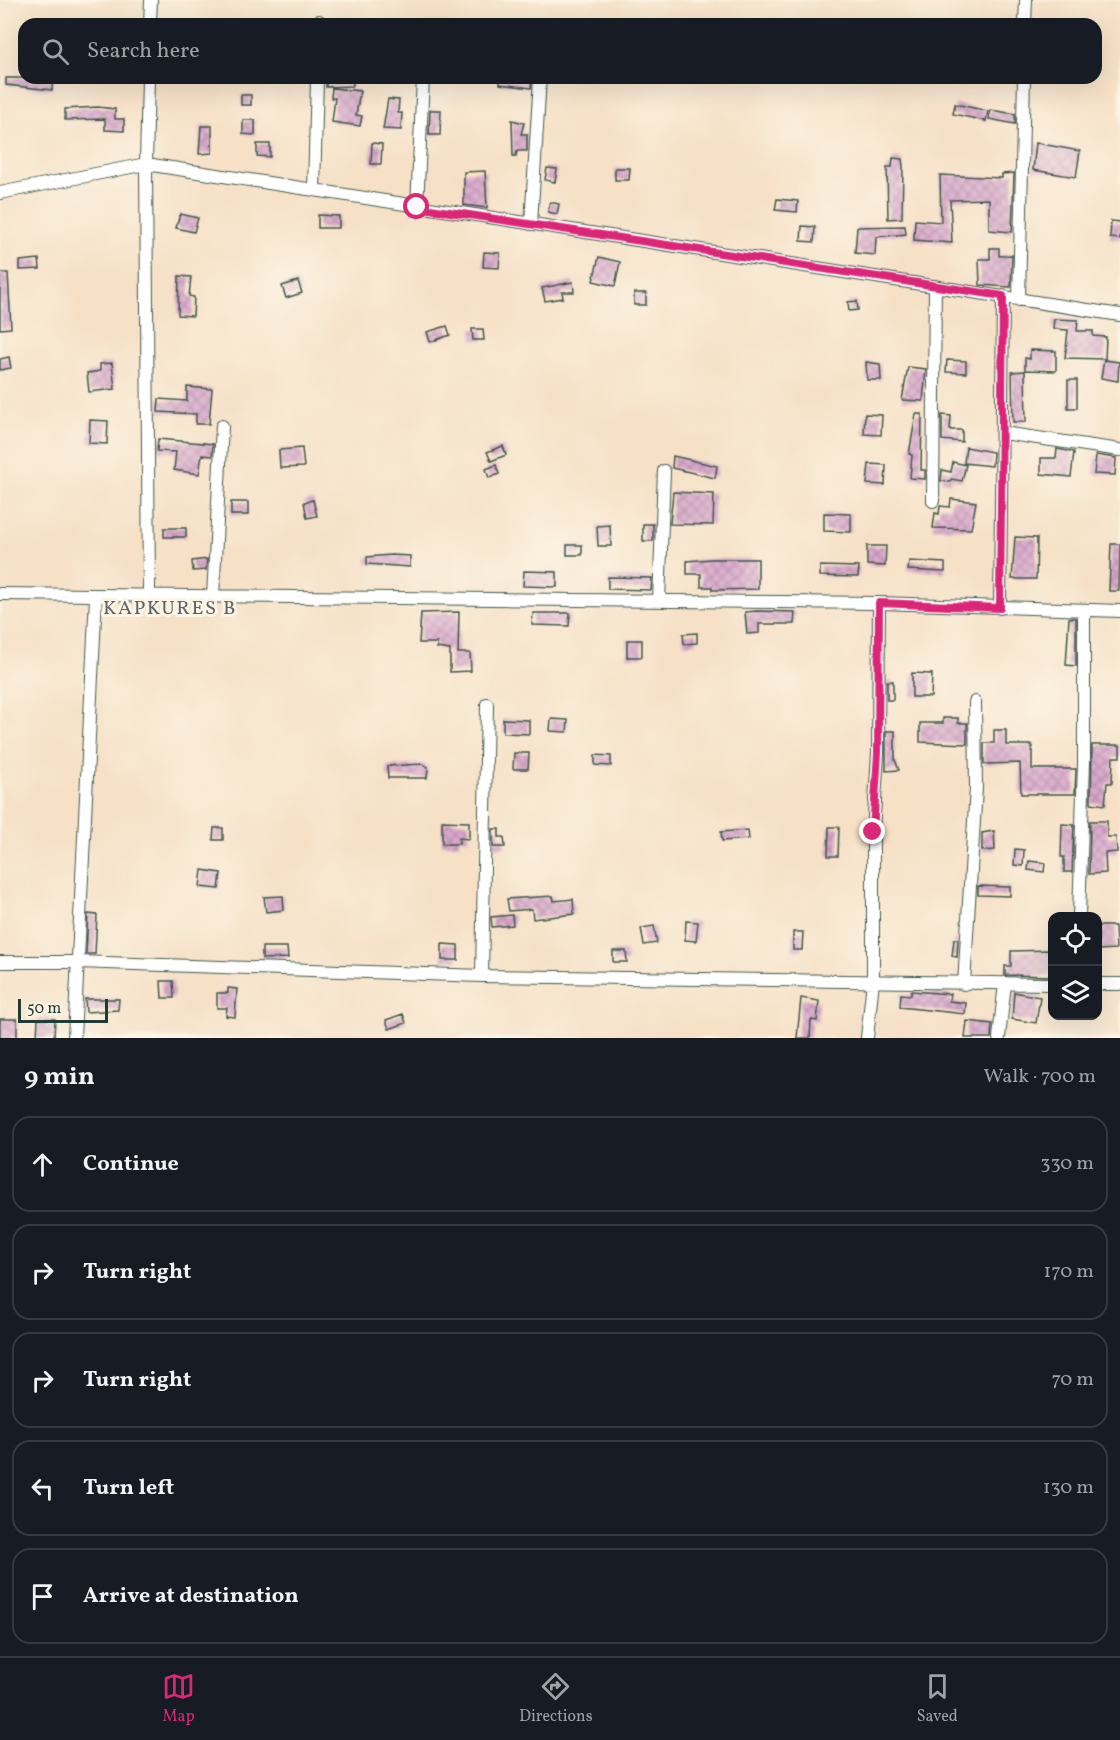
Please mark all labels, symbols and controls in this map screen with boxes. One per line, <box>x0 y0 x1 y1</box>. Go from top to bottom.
search box <box>18 18 1102 84</box>
icon: search <box>39 35 72 68</box>
text: Search here <box>87 36 200 67</box>
route start <box>403 193 429 219</box>
district label: KAPKURES B <box>103 595 237 623</box>
route end <box>859 818 885 844</box>
map controls <box>1048 912 1102 1020</box>
button: locate <box>1048 912 1102 966</box>
button: layers <box>1048 966 1102 1020</box>
scale bar <box>18 996 108 1024</box>
text: 50 m <box>27 998 61 1020</box>
text: 9 min <box>24 1059 95 1095</box>
text: Walk · 700 m <box>984 1063 1096 1091</box>
icon: ahead <box>26 1148 59 1181</box>
text: Continue <box>83 1149 179 1180</box>
text: 330 m <box>1040 1150 1094 1178</box>
icon: right <box>26 1256 59 1289</box>
text: Turn right <box>83 1257 191 1288</box>
text: 170 m <box>1044 1258 1094 1286</box>
icon: right <box>26 1364 59 1397</box>
text: Turn right <box>83 1365 191 1396</box>
text: 70 m <box>1051 1366 1094 1394</box>
icon: left <box>26 1472 59 1505</box>
text: Turn left <box>83 1473 174 1504</box>
text: 130 m <box>1043 1474 1094 1502</box>
icon: arrive <box>26 1580 59 1613</box>
text: Arrive at destination <box>83 1581 299 1612</box>
tab: Map <box>162 1670 195 1728</box>
tab: Directions <box>519 1670 593 1728</box>
tab: Saved <box>917 1670 958 1728</box>

